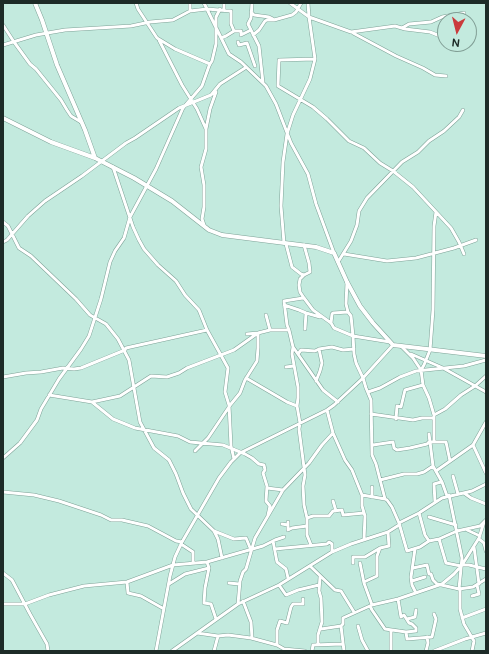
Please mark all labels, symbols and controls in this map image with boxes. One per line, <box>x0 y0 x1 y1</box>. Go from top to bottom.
north arrow <box>437 12 477 52</box>
text: N <box>451 35 460 50</box>

